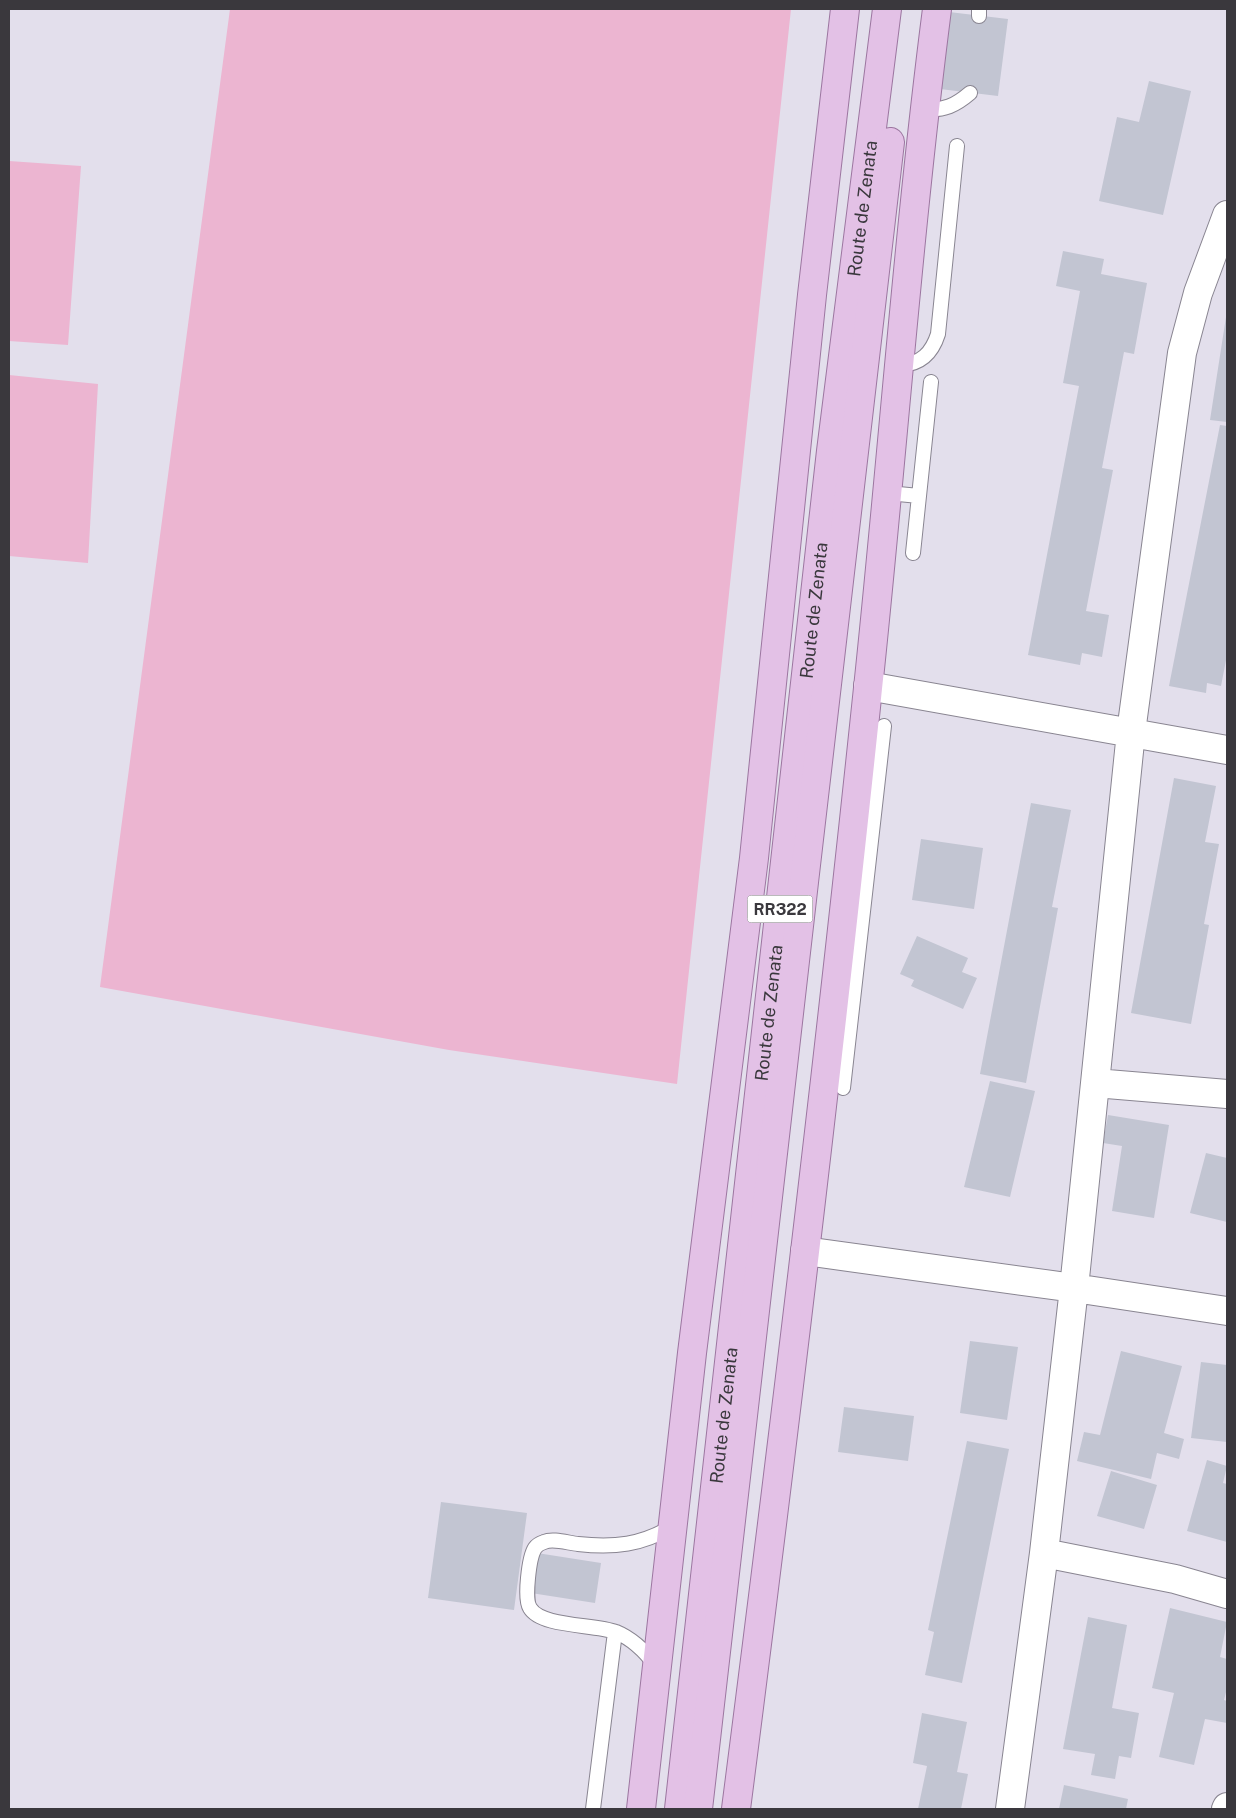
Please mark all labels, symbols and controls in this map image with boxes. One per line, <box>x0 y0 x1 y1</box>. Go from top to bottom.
street label: Route de Zenata <box>843 139 881 278</box>
street label: Route de Zenata <box>795 541 831 680</box>
road number: RR322 <box>748 896 812 922</box>
street label: Route de Zenata <box>750 944 786 1082</box>
street label: Route de Zenata <box>705 1346 741 1485</box>

